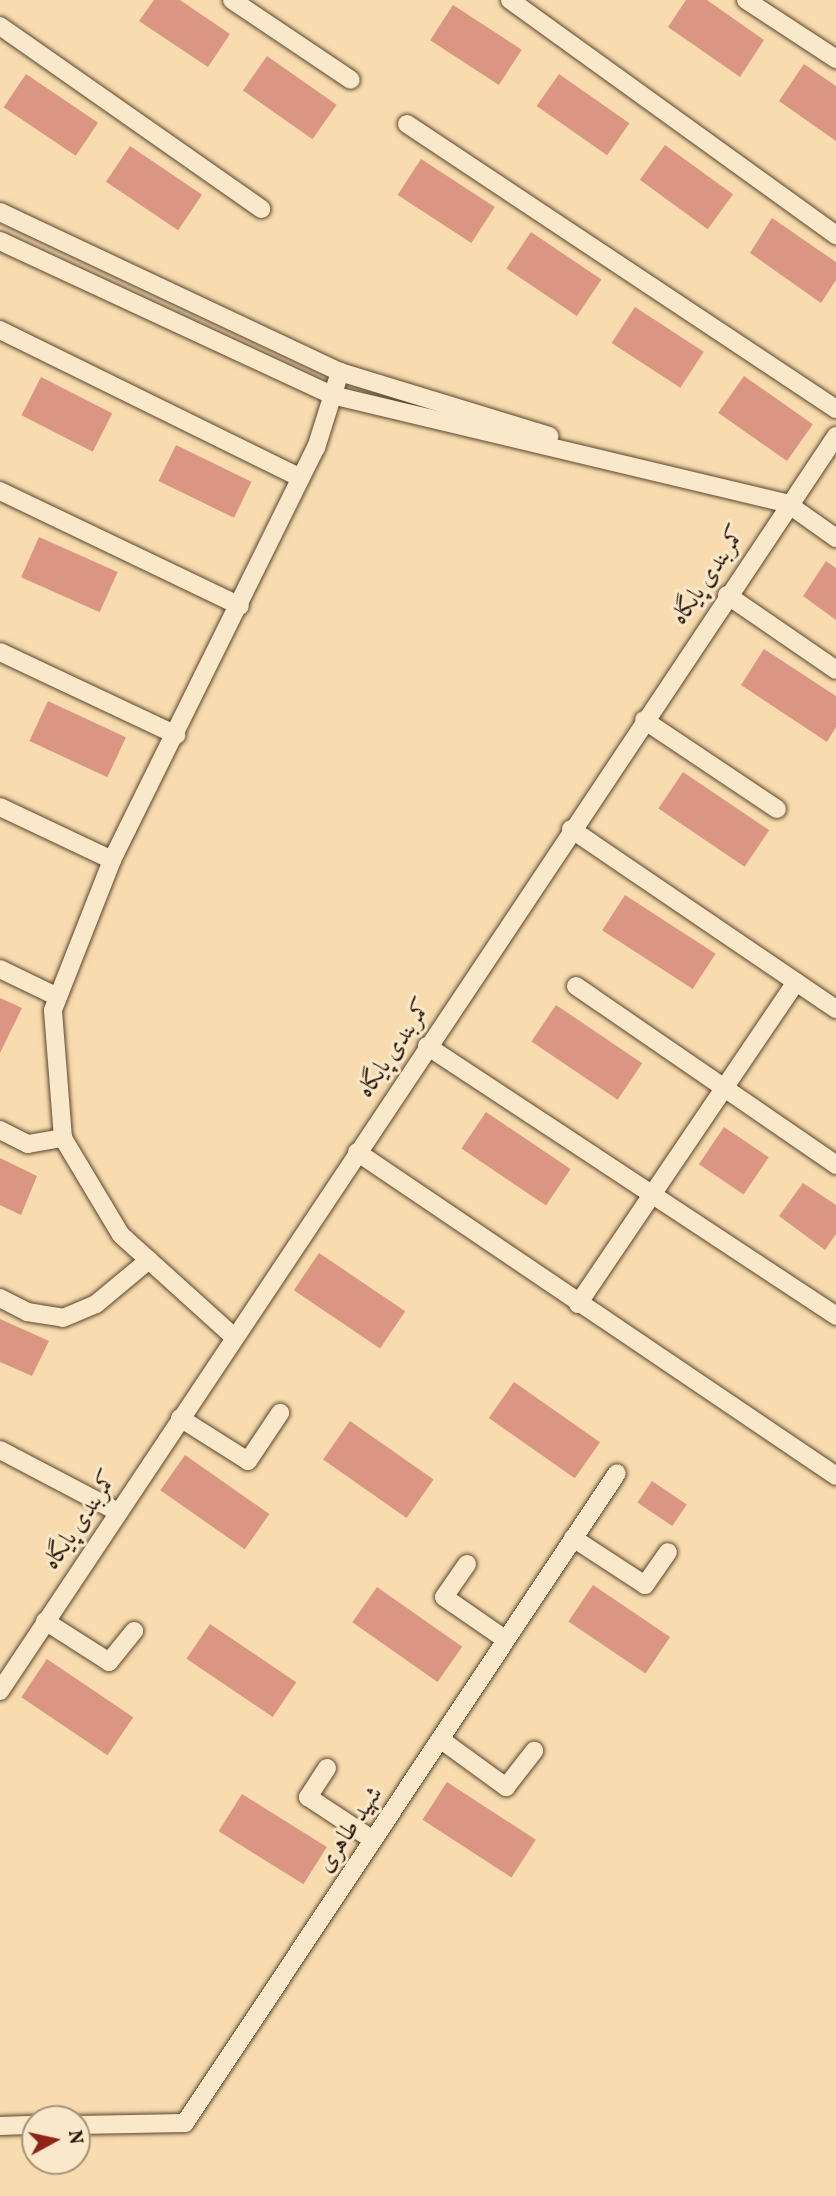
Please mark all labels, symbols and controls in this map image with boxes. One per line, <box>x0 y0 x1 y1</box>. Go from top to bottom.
street label: کمربندی پایگاه <box>666 521 754 631</box>
street label: کمربندی پایگاه <box>352 994 440 1104</box>
street label: کمربندی پایگاه <box>38 1466 126 1576</box>
street label: شهید طاهری <box>312 1781 390 1879</box>
north arrow <box>21 2105 91 2175</box>
text: N <box>61 2129 89 2146</box>

